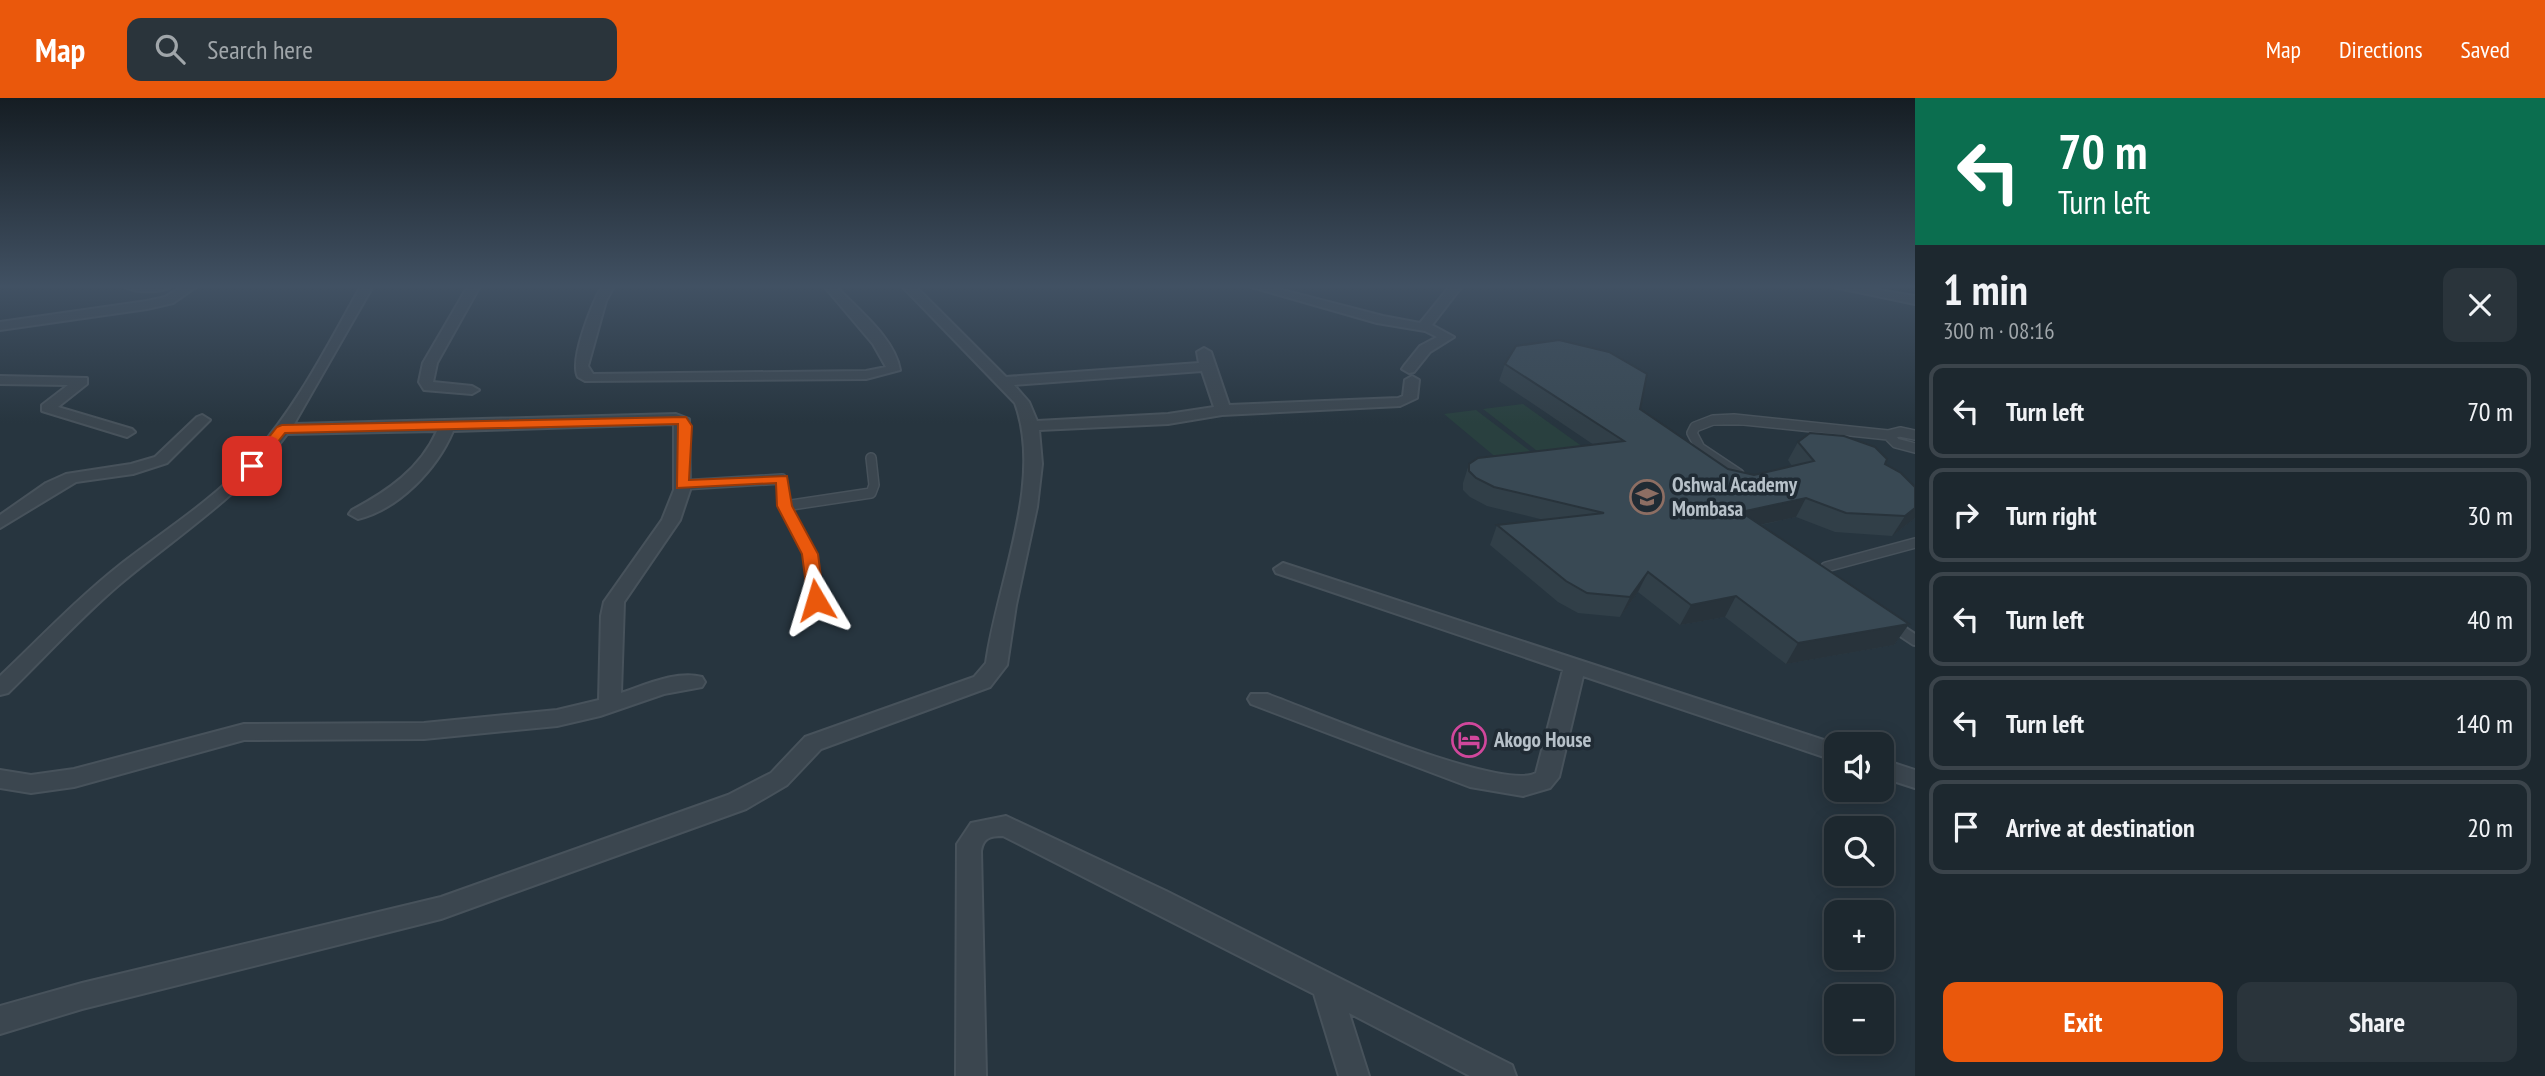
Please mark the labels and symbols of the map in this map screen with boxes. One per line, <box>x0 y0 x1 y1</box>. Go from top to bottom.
pin <box>222 436 282 496</box>
place label: Oshwal Academy Mombasa <box>1672 471 1798 522</box>
school or university icon: Oshwal Academy Mombasa <box>1628 478 1666 516</box>
position arrow <box>779 563 853 637</box>
hotel icon: Akogo House <box>1450 721 1488 759</box>
place label: Akogo House <box>1493 726 1592 753</box>

